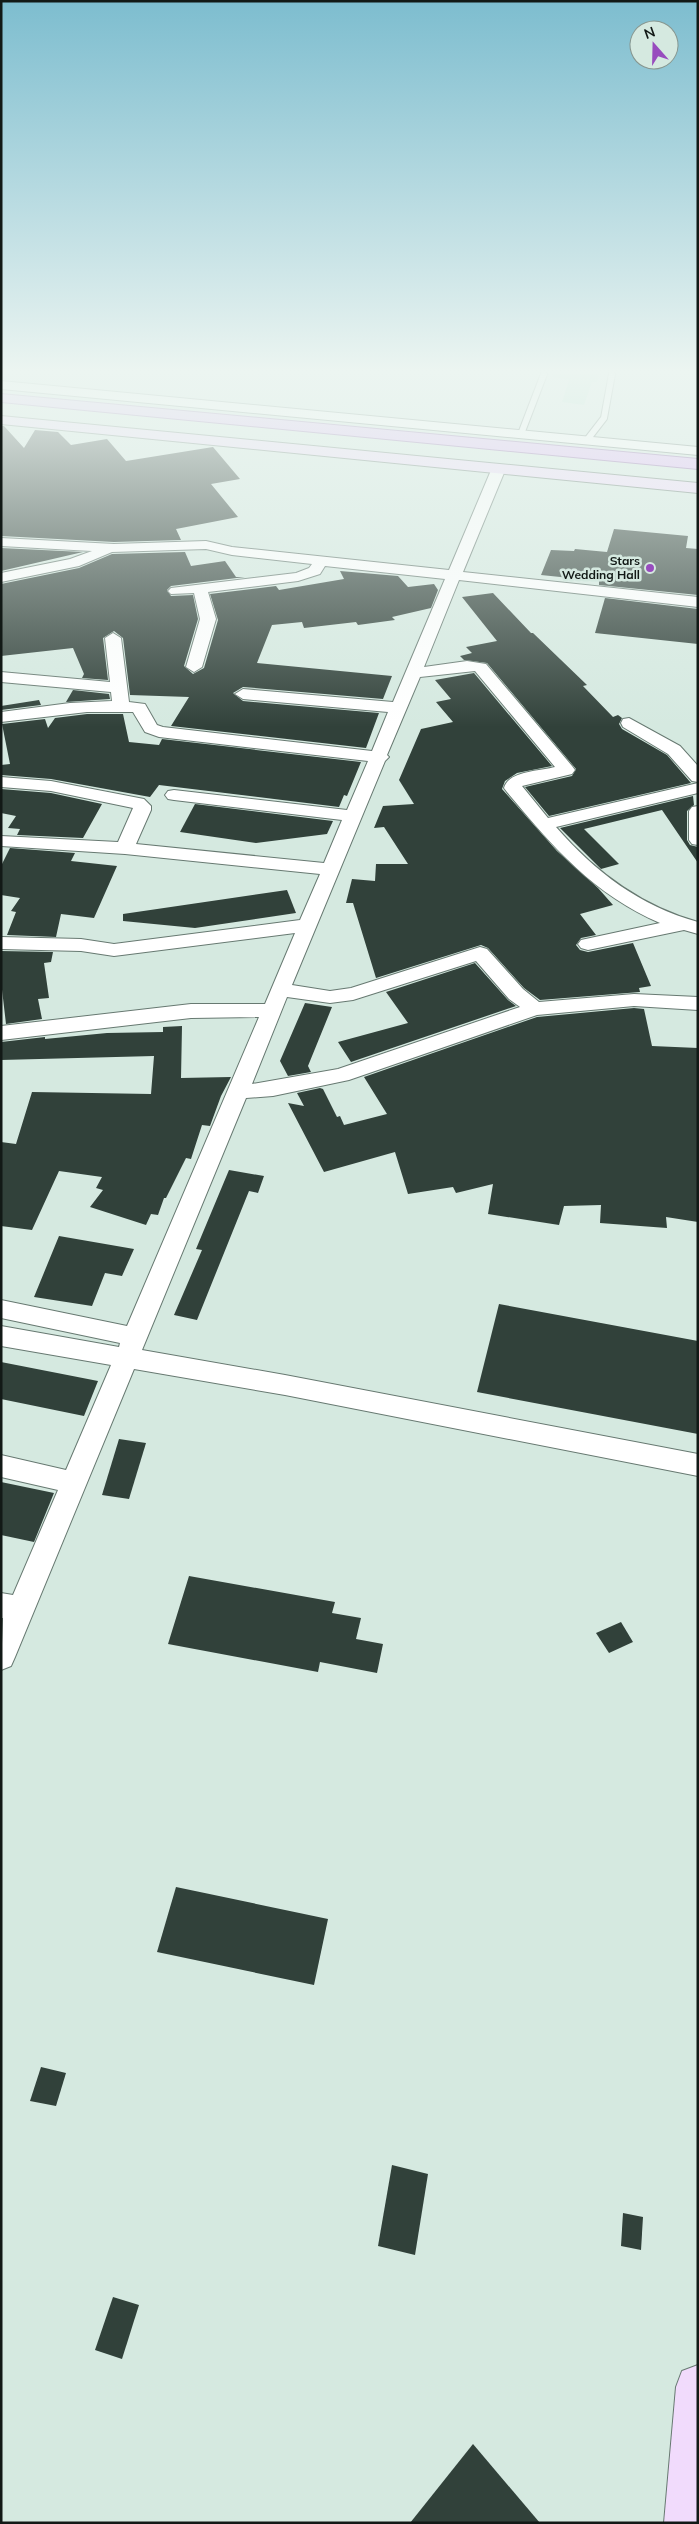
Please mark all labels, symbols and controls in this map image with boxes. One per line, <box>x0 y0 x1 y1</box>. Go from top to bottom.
north arrow <box>629 20 679 70</box>
text: N <box>642 23 658 43</box>
place label: Stars Wedding Hall <box>562 553 640 582</box>
marker: Stars Wedding Hall <box>644 562 656 574</box>

